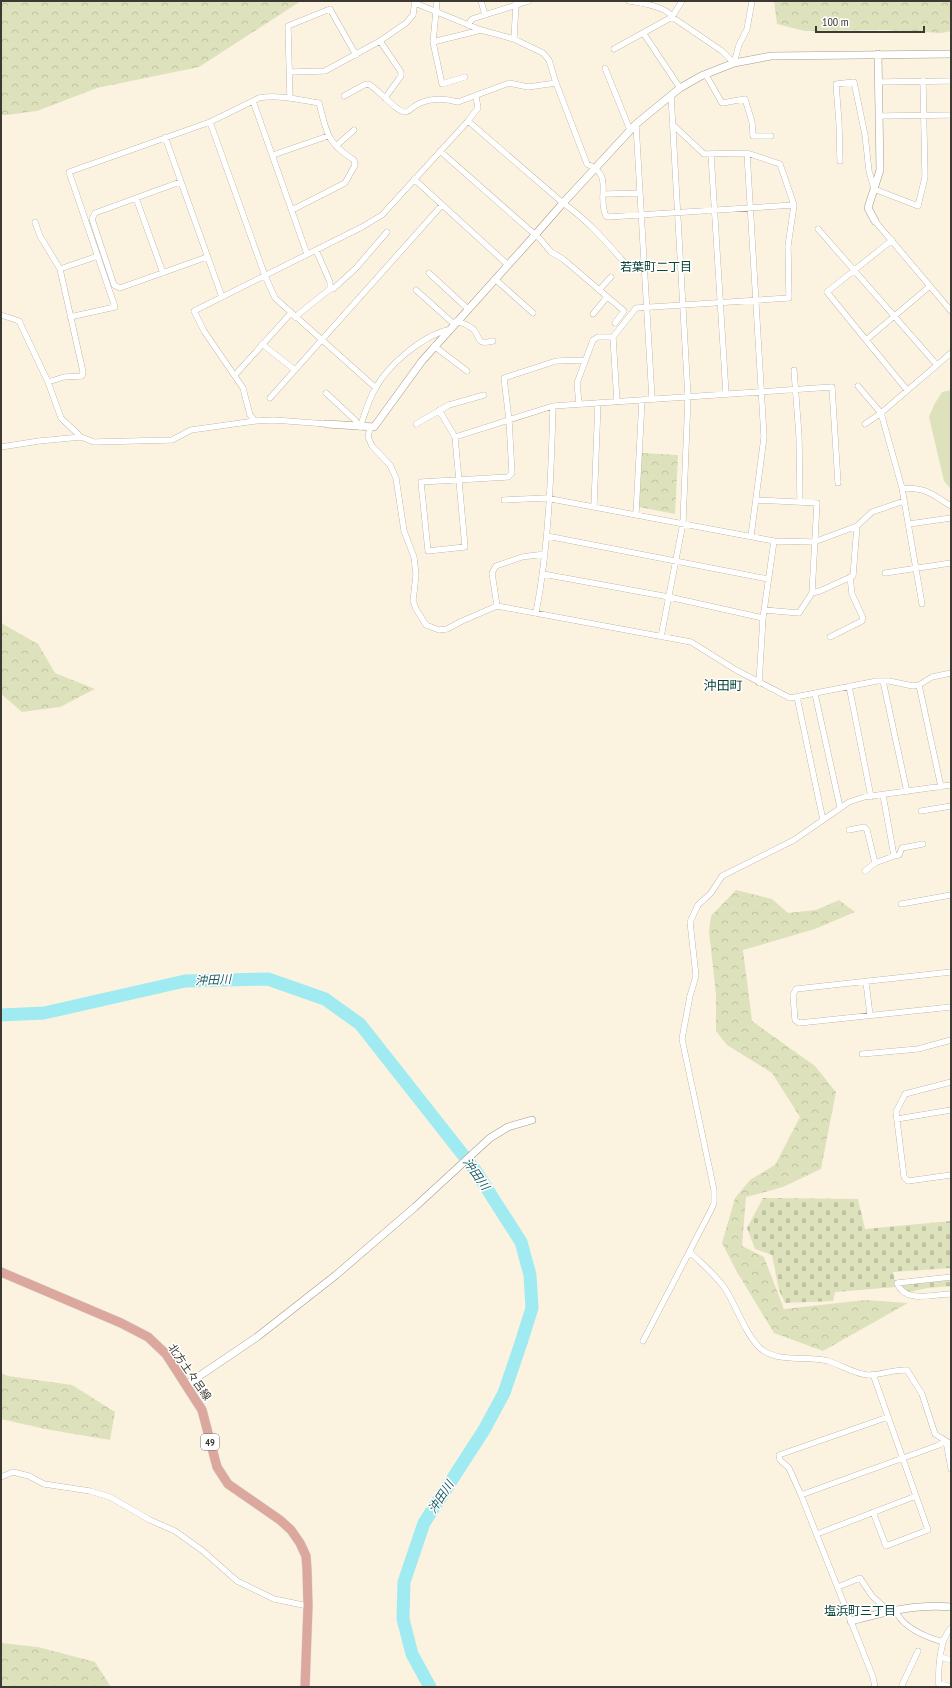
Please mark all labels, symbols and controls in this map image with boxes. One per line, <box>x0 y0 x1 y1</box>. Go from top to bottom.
scale bar <box>816 8 924 34</box>
text: 100 m <box>822 14 849 29</box>
district label: 若葉町二丁目 <box>620 259 692 274</box>
district label: 沖田町 <box>703 677 743 694</box>
water label: 沖田川 <box>195 971 233 988</box>
water label: 沖田川 <box>460 1155 494 1194</box>
street label: 北方土々呂線 <box>165 1341 215 1403</box>
road number: 49 <box>201 1434 219 1450</box>
water label: 沖田川 <box>424 1476 458 1516</box>
district label: 塩浜町三丁目 <box>824 1603 896 1618</box>

